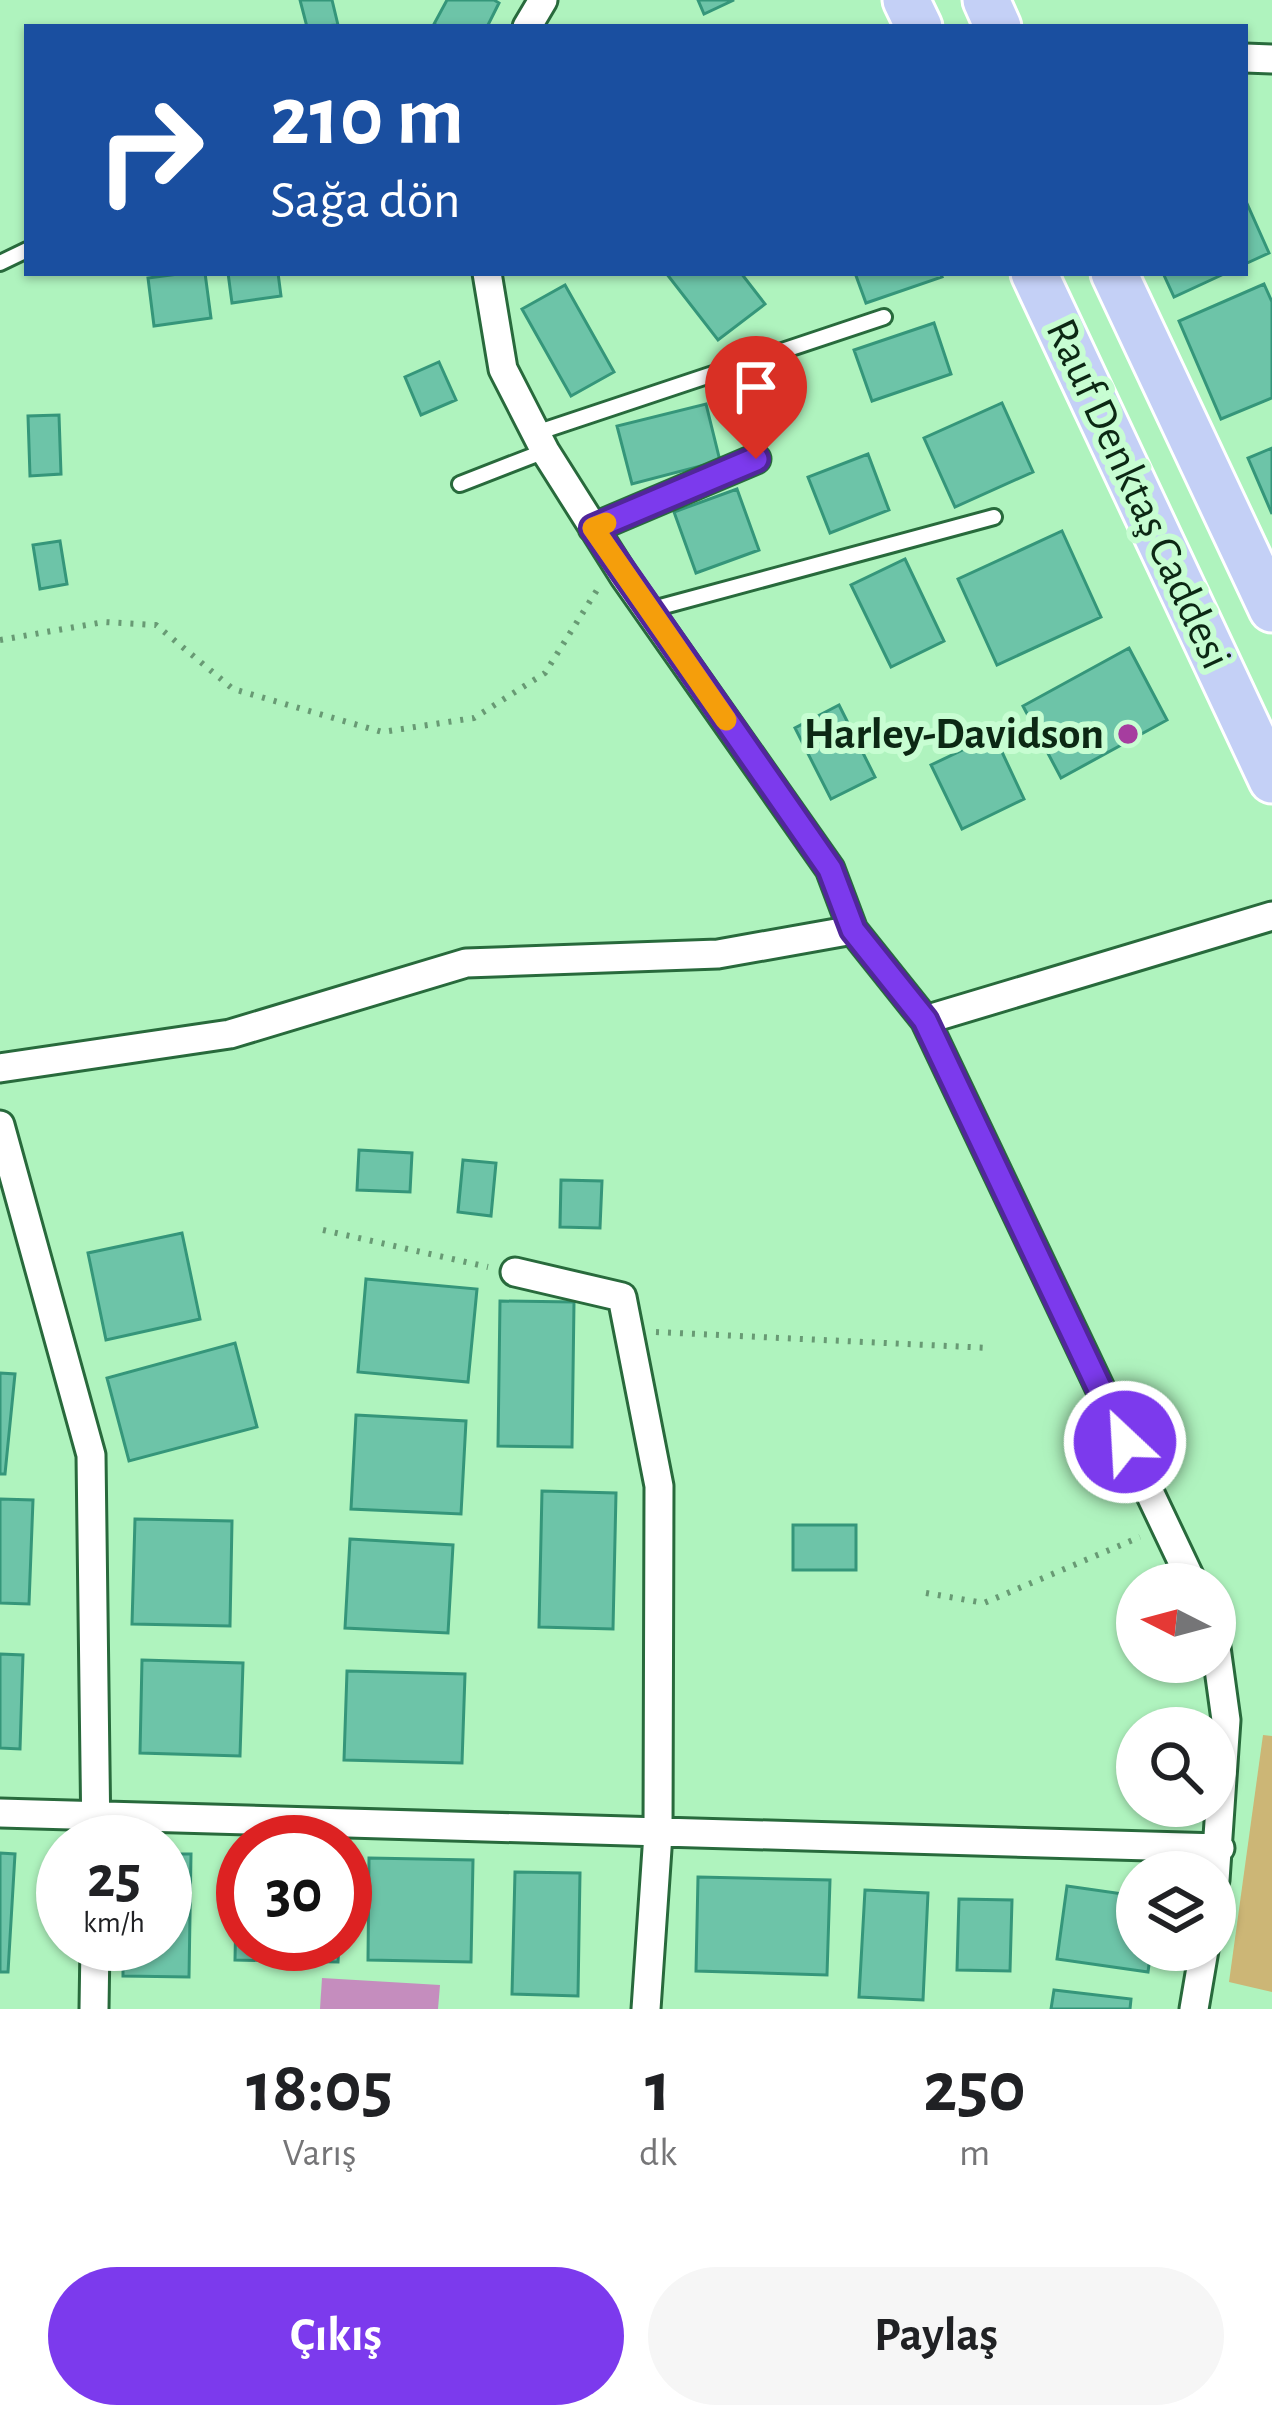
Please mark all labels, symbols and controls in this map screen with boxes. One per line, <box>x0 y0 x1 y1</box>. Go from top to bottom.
icon: right <box>72 72 228 228</box>
text: 210 m <box>270 76 464 160</box>
text: Sağa dön <box>270 174 461 228</box>
street label: Rauf Denktaş Caddesi <box>1037 312 1239 676</box>
pin <box>705 336 807 459</box>
icon: arrive <box>723 354 789 420</box>
place label: Harley-Davidson <box>803 712 1104 757</box>
marker: Harley-Davidson <box>1115 721 1141 747</box>
position arrow <box>1062 1379 1188 1505</box>
north arrow <box>1116 1563 1236 1683</box>
map controls <box>1116 1563 1236 1971</box>
button: search <box>1116 1707 1236 1827</box>
speed limit sign: 30 <box>216 1815 372 1971</box>
text: 25 <box>87 1848 141 1908</box>
button: layers <box>1116 1851 1236 1971</box>
text: km/h <box>83 1908 145 1938</box>
text: 18:05 <box>246 2052 393 2124</box>
text: 1 <box>645 2052 671 2124</box>
text: 250 <box>923 2052 1026 2124</box>
text: Varış <box>283 2134 356 2173</box>
text: dk <box>639 2134 677 2173</box>
text: m <box>959 2134 990 2173</box>
button: Çıkış <box>48 2267 624 2405</box>
button: Paylaş <box>648 2267 1224 2405</box>

